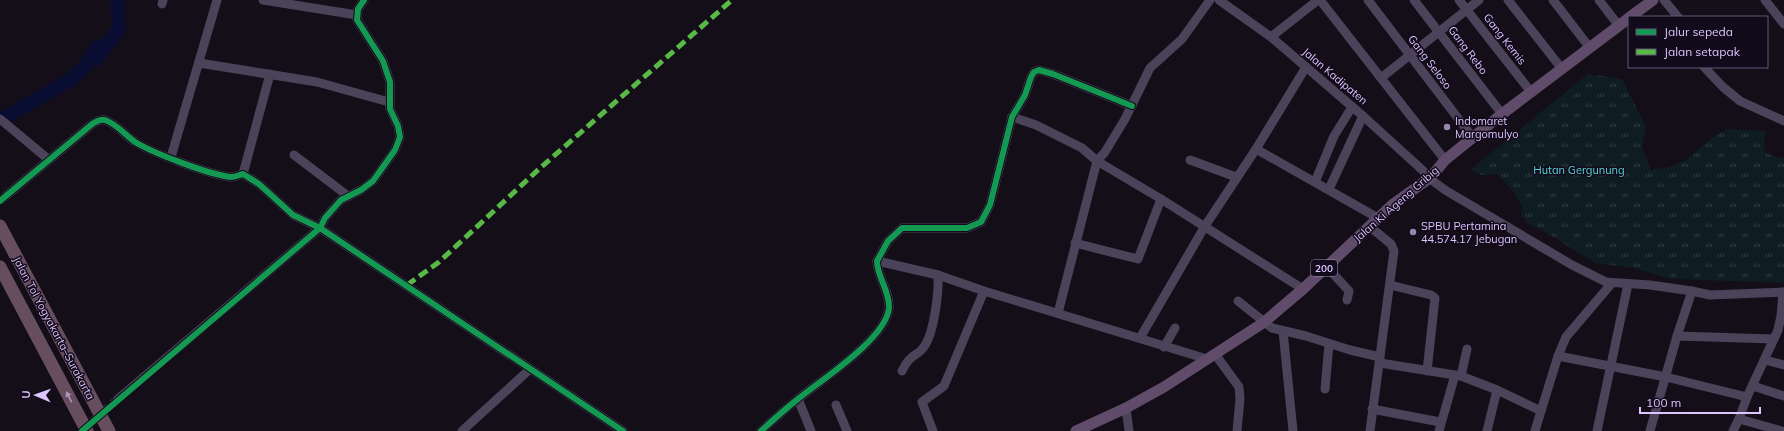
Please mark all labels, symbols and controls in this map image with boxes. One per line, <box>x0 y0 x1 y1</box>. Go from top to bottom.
street label: Gang Kemis <box>1481 11 1529 67</box>
legend <box>1628 16 1768 68</box>
street label: Gang Rebo <box>1445 23 1491 77</box>
text: Jalur sepeda <box>1664 24 1733 39</box>
street label: Gang Seloso <box>1405 32 1455 92</box>
text: Jalan setapak <box>1664 44 1741 59</box>
street label: Jalan Kadipaten <box>1299 45 1371 107</box>
place label: Indomaret Margomulyo <box>1455 114 1519 141</box>
marker: Indomaret Margomulyo <box>1442 122 1452 132</box>
street label: Jalan Ki Ageng Gribig <box>1351 163 1441 245</box>
park label: Hutan Gergunung <box>1533 163 1625 177</box>
place label: SPBU Pertamina 44.574.17 Jebugan <box>1421 219 1517 246</box>
marker: SPBU Pertamina 44.574.17 Jebugan <box>1408 227 1418 237</box>
street label: Jalan Tol Yogyakarta–Surakarta <box>10 254 98 402</box>
road number: 200 <box>1311 260 1337 276</box>
north arrow <box>16 375 56 415</box>
scale bar <box>1640 389 1760 415</box>
text: U <box>19 390 33 399</box>
one-way arrow <box>65 391 72 402</box>
text: 100 m <box>1646 395 1681 410</box>

